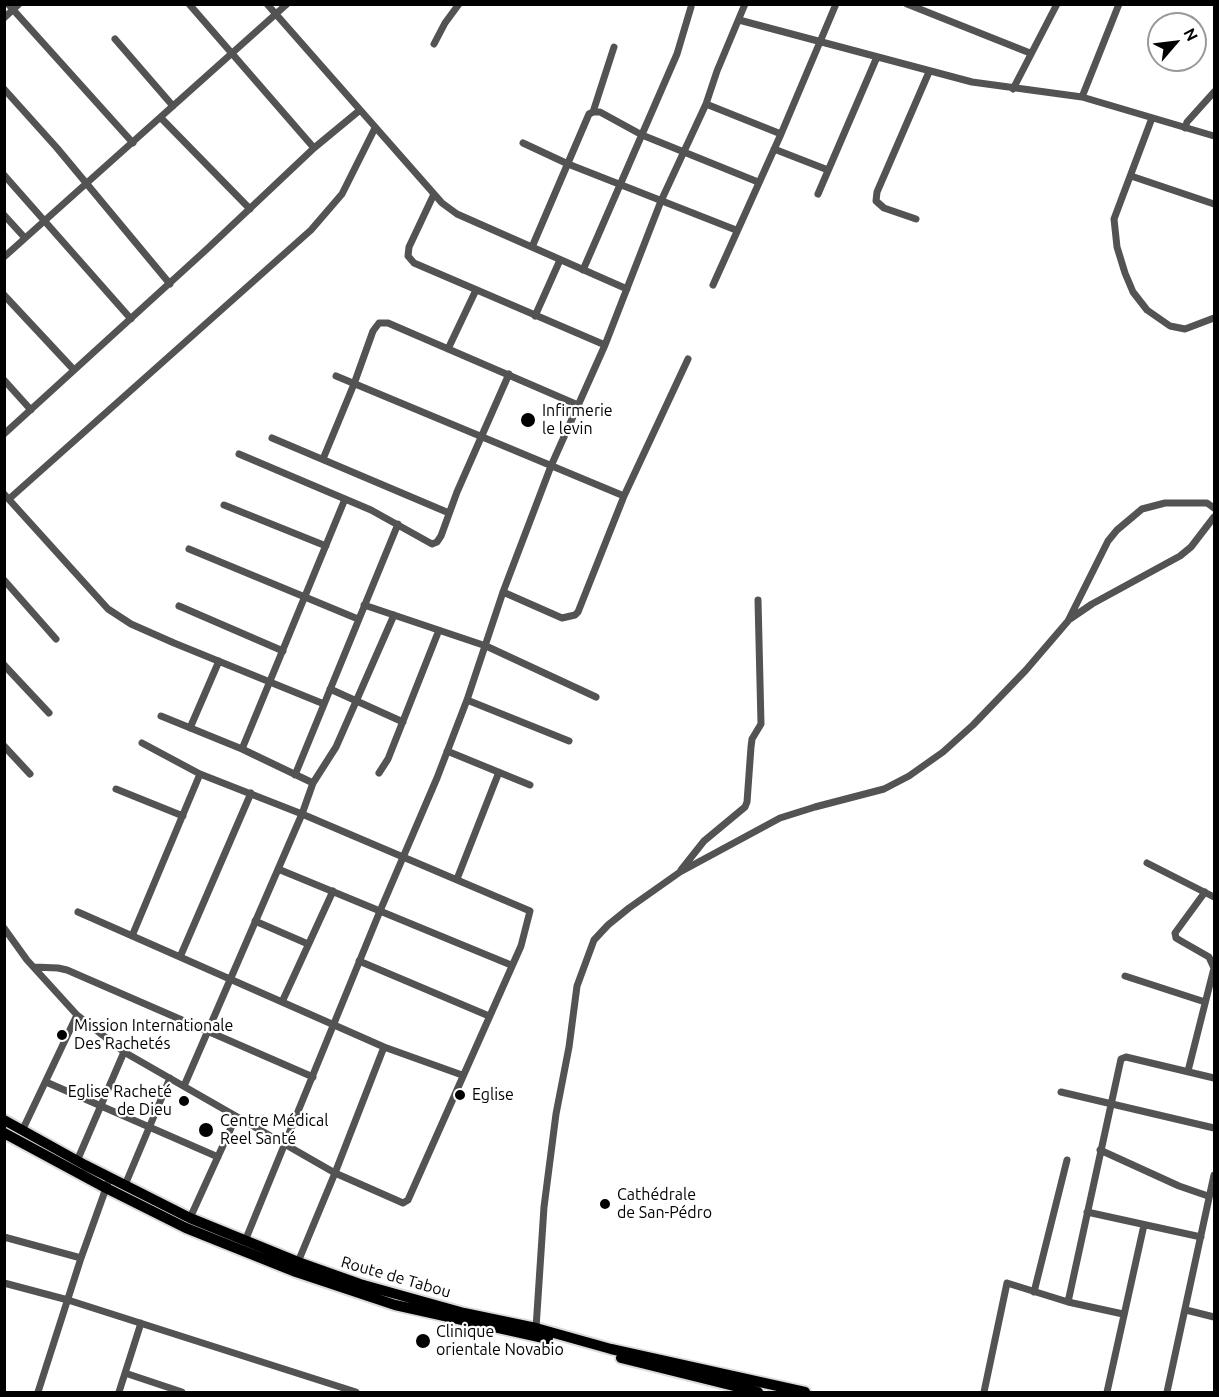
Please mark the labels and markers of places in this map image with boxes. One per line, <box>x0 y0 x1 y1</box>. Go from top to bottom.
place label: Infirmerie le levin <box>542 401 613 439</box>
marker: Infirmerie le levin <box>519 411 537 429</box>
place label: Mission Internationale Des Rachetés <box>74 1016 233 1054</box>
marker: Mission Internationale Des Rachetés <box>55 1028 69 1042</box>
place label: Eglise Racheté de Dieu <box>68 1082 172 1120</box>
place label: Eglise <box>472 1085 514 1105</box>
marker: Eglise <box>453 1088 467 1102</box>
marker: Eglise Racheté de Dieu <box>177 1094 191 1108</box>
place label: Centre Médical Reel Santé <box>220 1111 328 1149</box>
marker: Centre Médical Reel Santé <box>197 1121 215 1139</box>
place label: Cathédrale de San-Pédro <box>617 1185 712 1223</box>
marker: Cathédrale de San-Pédro <box>598 1197 612 1211</box>
place label: Clinique orientale Novabio <box>436 1322 564 1360</box>
marker: Clinique orientale Novabio <box>414 1332 432 1350</box>

